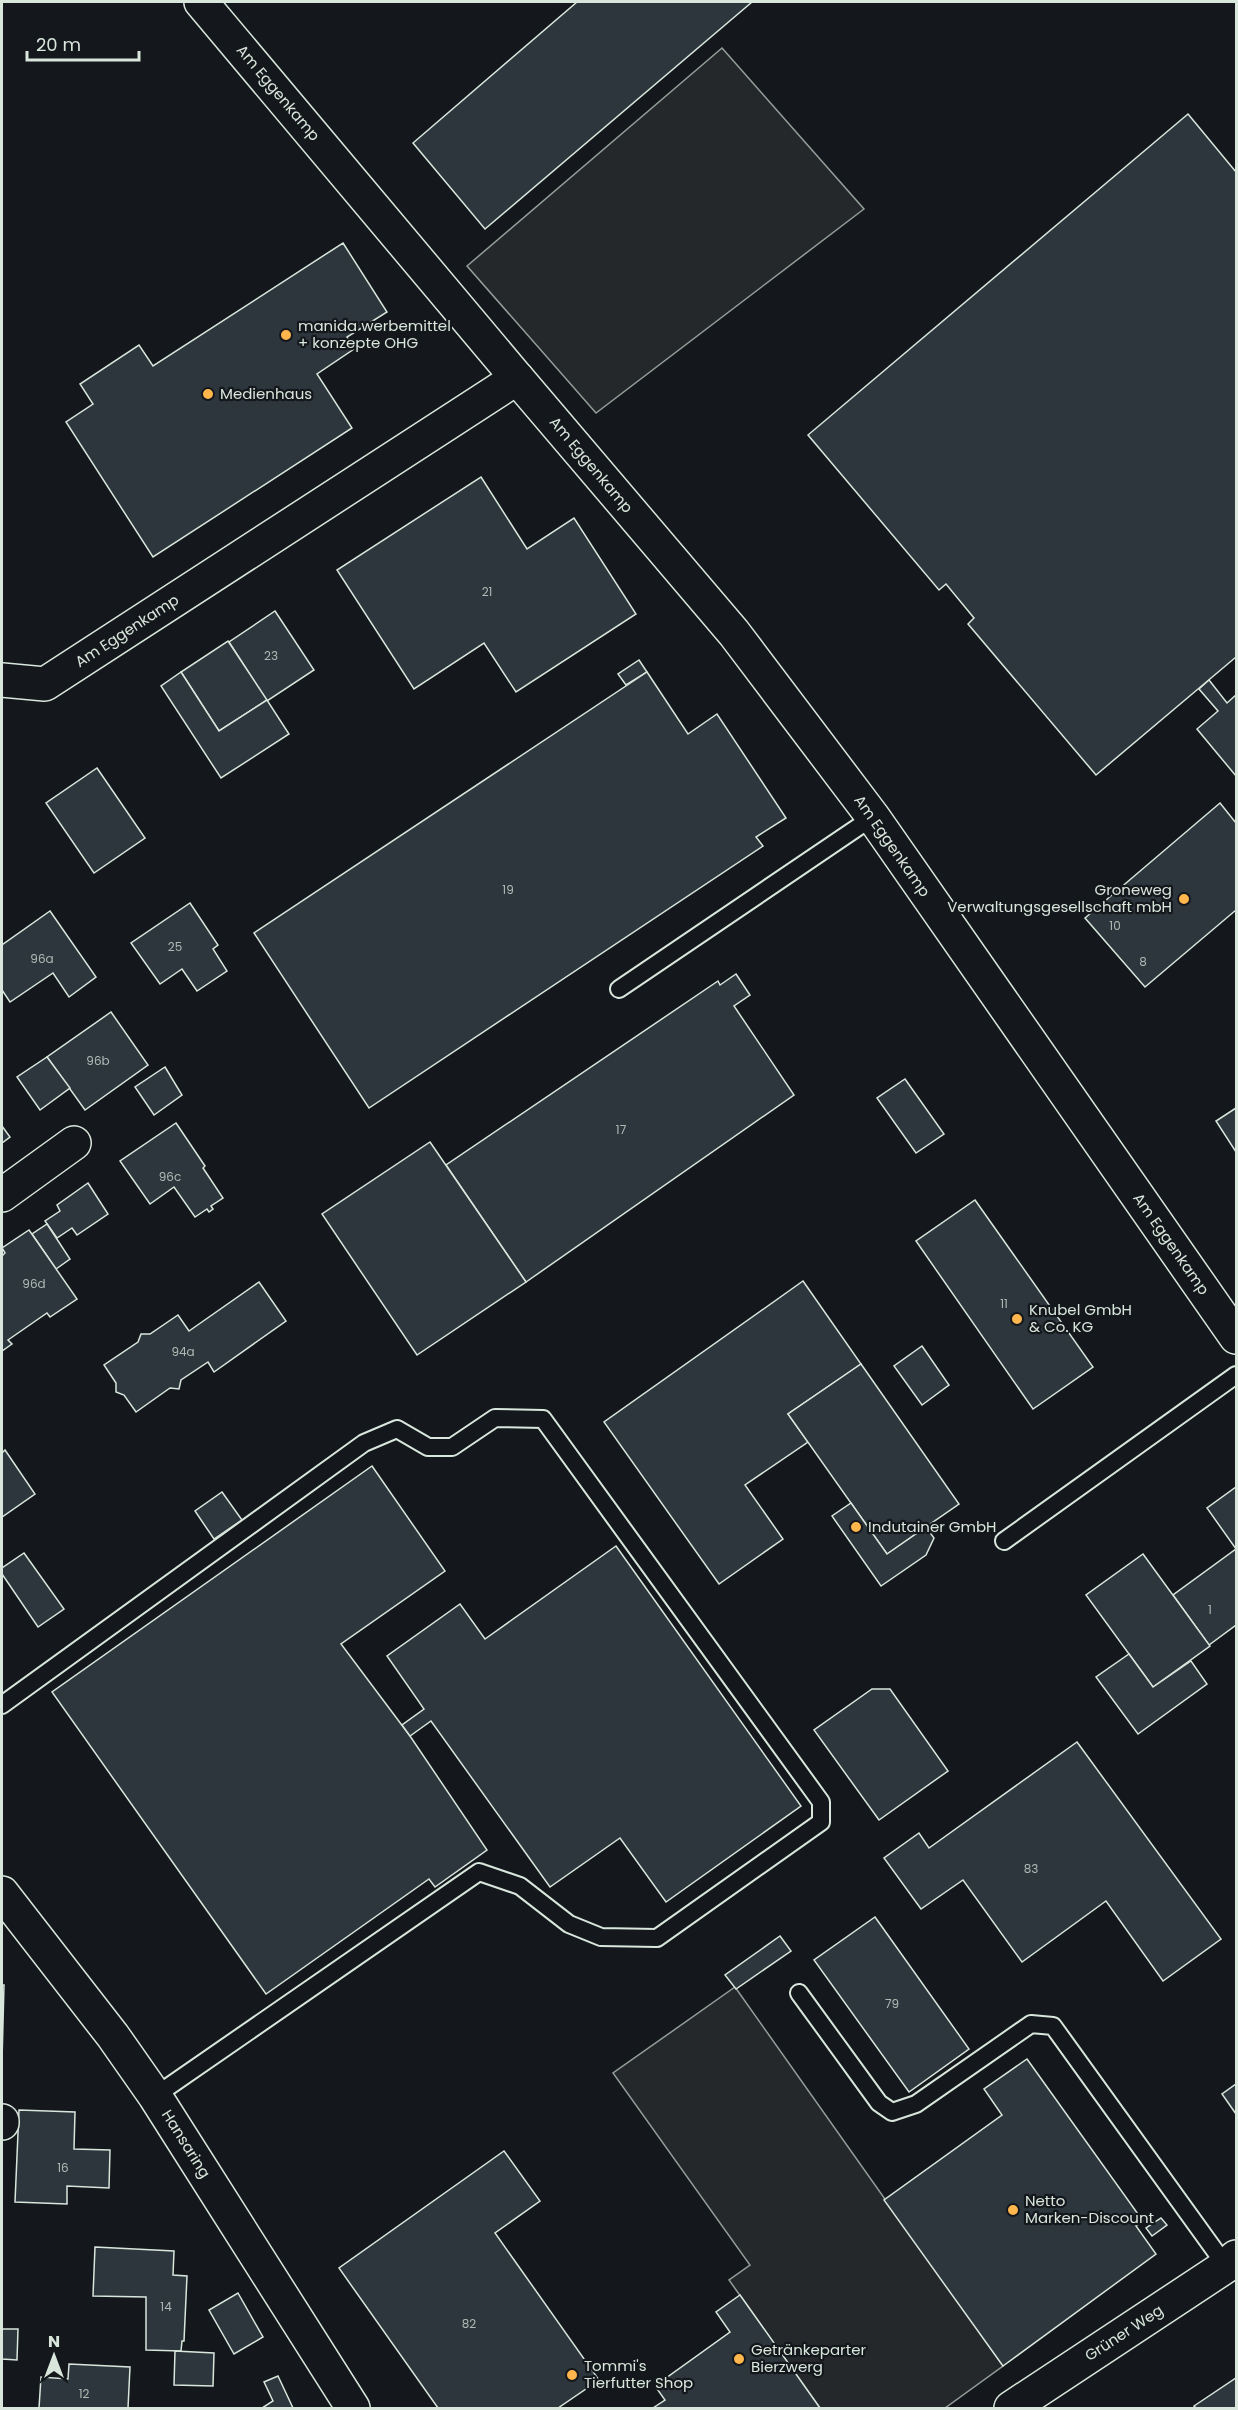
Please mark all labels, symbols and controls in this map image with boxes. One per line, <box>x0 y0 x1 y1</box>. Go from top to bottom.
scale bar <box>27 24 140 62</box>
text: 20 m <box>36 32 81 57</box>
street label: Am Eggenkamp <box>232 40 325 145</box>
place label: manida werbemittel + konzepte OHG <box>298 315 451 353</box>
marker: manida werbemittel + konzepte OHG <box>279 328 293 342</box>
place label: Medienhaus <box>220 383 312 404</box>
marker: Medienhaus <box>201 387 215 401</box>
street label: Am Eggenkamp <box>545 412 638 517</box>
house number: 21 <box>482 583 492 600</box>
street label: Am Eggenkamp <box>71 589 183 672</box>
house number: 23 <box>264 647 278 664</box>
street label: Am Eggenkamp <box>849 791 935 901</box>
place label: Groneweg Verwaltungsgesellschaft mbH <box>947 879 1172 917</box>
house number: 19 <box>502 881 514 898</box>
marker: Groneweg Verwaltungsgesellschaft mbH <box>1177 892 1191 906</box>
house number: 10 <box>1109 917 1121 934</box>
house number: 25 <box>168 938 182 955</box>
house number: 96a <box>30 950 54 967</box>
house number: 8 <box>1139 953 1147 970</box>
house number: 96b <box>86 1052 110 1069</box>
house number: 17 <box>616 1121 627 1138</box>
house number: 96c <box>159 1168 181 1185</box>
street label: Am Eggenkamp <box>1128 1189 1214 1299</box>
house number: 96d <box>22 1275 46 1292</box>
house number: 11 <box>1000 1295 1008 1312</box>
place label: Knubel GmbH & Co. KG <box>1029 1299 1132 1337</box>
marker: Knubel GmbH & Co. KG <box>1010 1312 1024 1326</box>
house number: 94a <box>171 1343 195 1360</box>
place label: Indutainer GmbH <box>868 1516 996 1537</box>
marker: Indutainer GmbH <box>849 1520 863 1534</box>
house number: 1 <box>1208 1601 1212 1618</box>
house number: 83 <box>1024 1860 1038 1877</box>
house number: 79 <box>885 1995 899 2012</box>
street label: Hansaring <box>157 2105 216 2182</box>
house number: 16 <box>57 2159 69 2176</box>
place label: Netto Marken-Discount <box>1025 2190 1154 2228</box>
marker: Netto Marken-Discount <box>1006 2203 1020 2217</box>
house number: 14 <box>160 2298 172 2315</box>
street label: Grüner Weg <box>1080 2299 1167 2366</box>
house number: 82 <box>462 2315 476 2332</box>
north arrow <box>24 2326 84 2386</box>
text: N <box>48 2330 60 2353</box>
place label: Getränkeparter Bierzwerg <box>751 2339 866 2377</box>
marker: Getränkeparter Bierzwerg <box>732 2352 746 2366</box>
place label: Tommi's Tierfutter Shop <box>584 2355 693 2393</box>
marker: Tommi's Tierfutter Shop <box>565 2368 579 2382</box>
house number: 12 <box>79 2385 89 2402</box>

